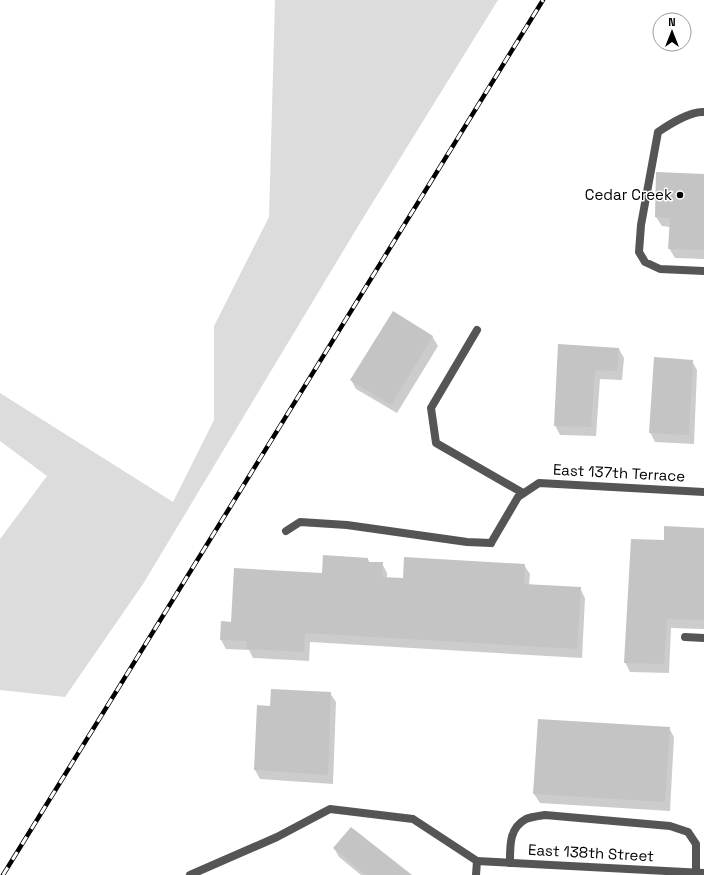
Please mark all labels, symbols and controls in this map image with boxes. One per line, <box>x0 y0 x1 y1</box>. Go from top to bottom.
north arrow <box>652 12 692 52</box>
text: N <box>668 15 676 29</box>
place label: Cedar Creek <box>585 185 672 204</box>
marker: Cedar Creek <box>675 190 685 200</box>
street label: East 137th Terrace <box>552 460 686 485</box>
street label: East 138th Street <box>528 840 655 865</box>

